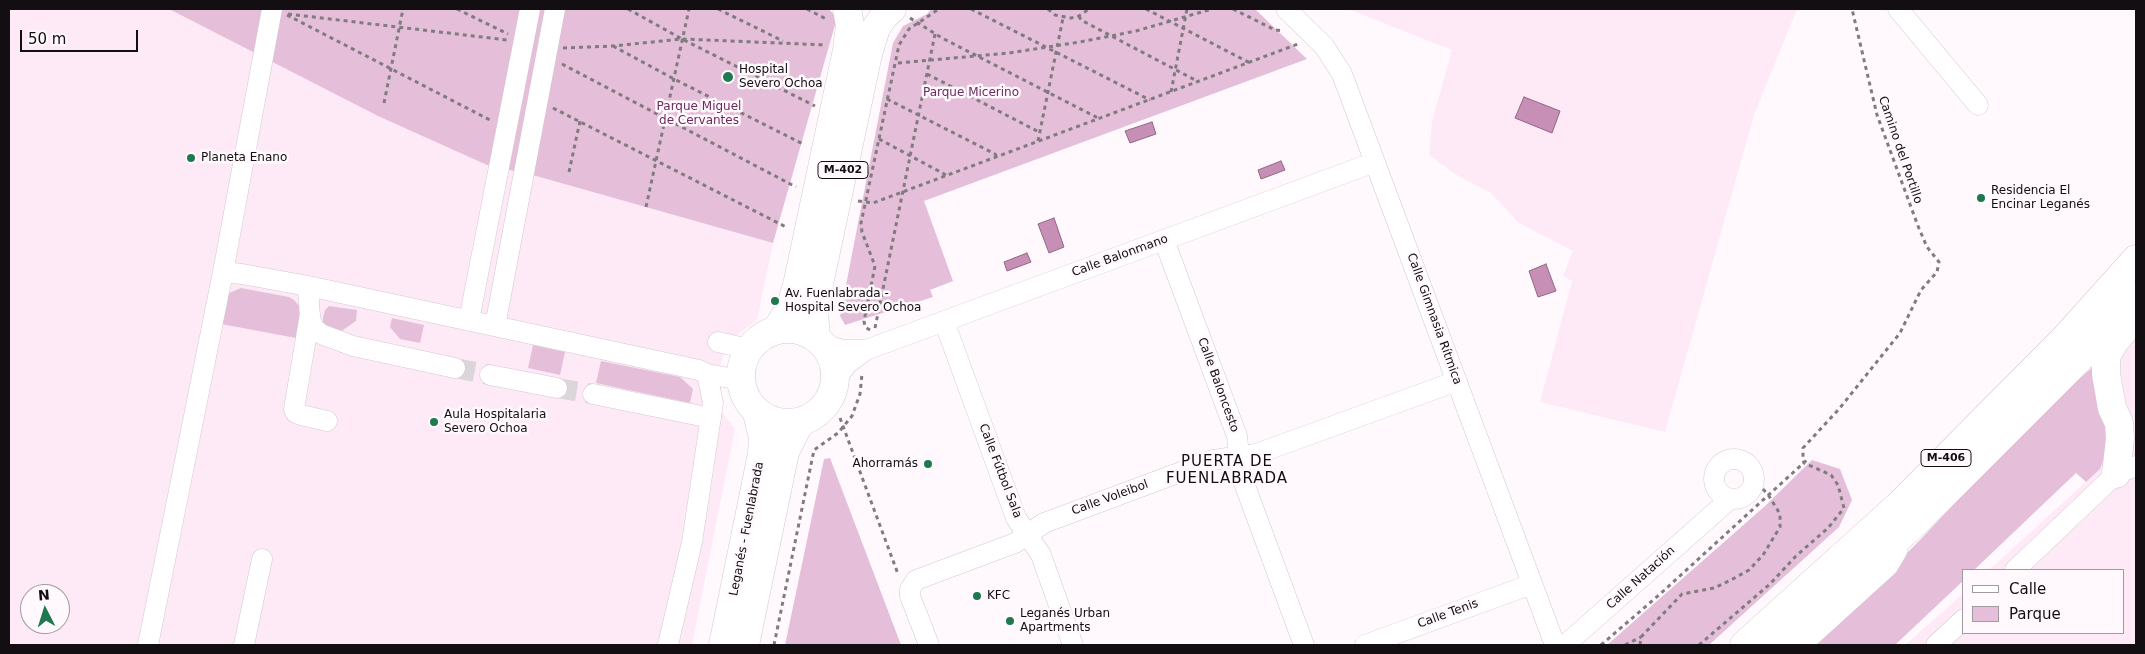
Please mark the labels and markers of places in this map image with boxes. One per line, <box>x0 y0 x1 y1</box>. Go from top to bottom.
place label: Hospital Severo Ochoa <box>739 63 823 91</box>
marker: Hospital Severo Ochoa <box>721 70 735 84</box>
place label: Planeta Enano <box>201 151 287 165</box>
marker: Planeta Enano <box>185 152 197 164</box>
place label: Residencia El Encinar Leganés <box>1991 184 2090 212</box>
marker: Residencia El Encinar Leganés <box>1975 192 1987 204</box>
place label: Av. Fuenlabrada - Hospital Severo Ochoa <box>785 287 921 315</box>
marker: Av. Fuenlabrada - Hospital Severo Ochoa <box>769 295 781 307</box>
place label: Aula Hospitalaria Severo Ochoa <box>444 408 546 436</box>
marker: Aula Hospitalaria Severo Ochoa <box>428 416 440 428</box>
place label: Ahorramás <box>853 457 918 471</box>
marker: Ahorramás <box>922 458 934 470</box>
place label: KFC <box>987 589 1010 603</box>
marker: KFC <box>971 590 983 602</box>
place label: Leganés Urban Apartments <box>1020 607 1110 635</box>
marker: Leganés Urban Apartments <box>1004 615 1016 627</box>

